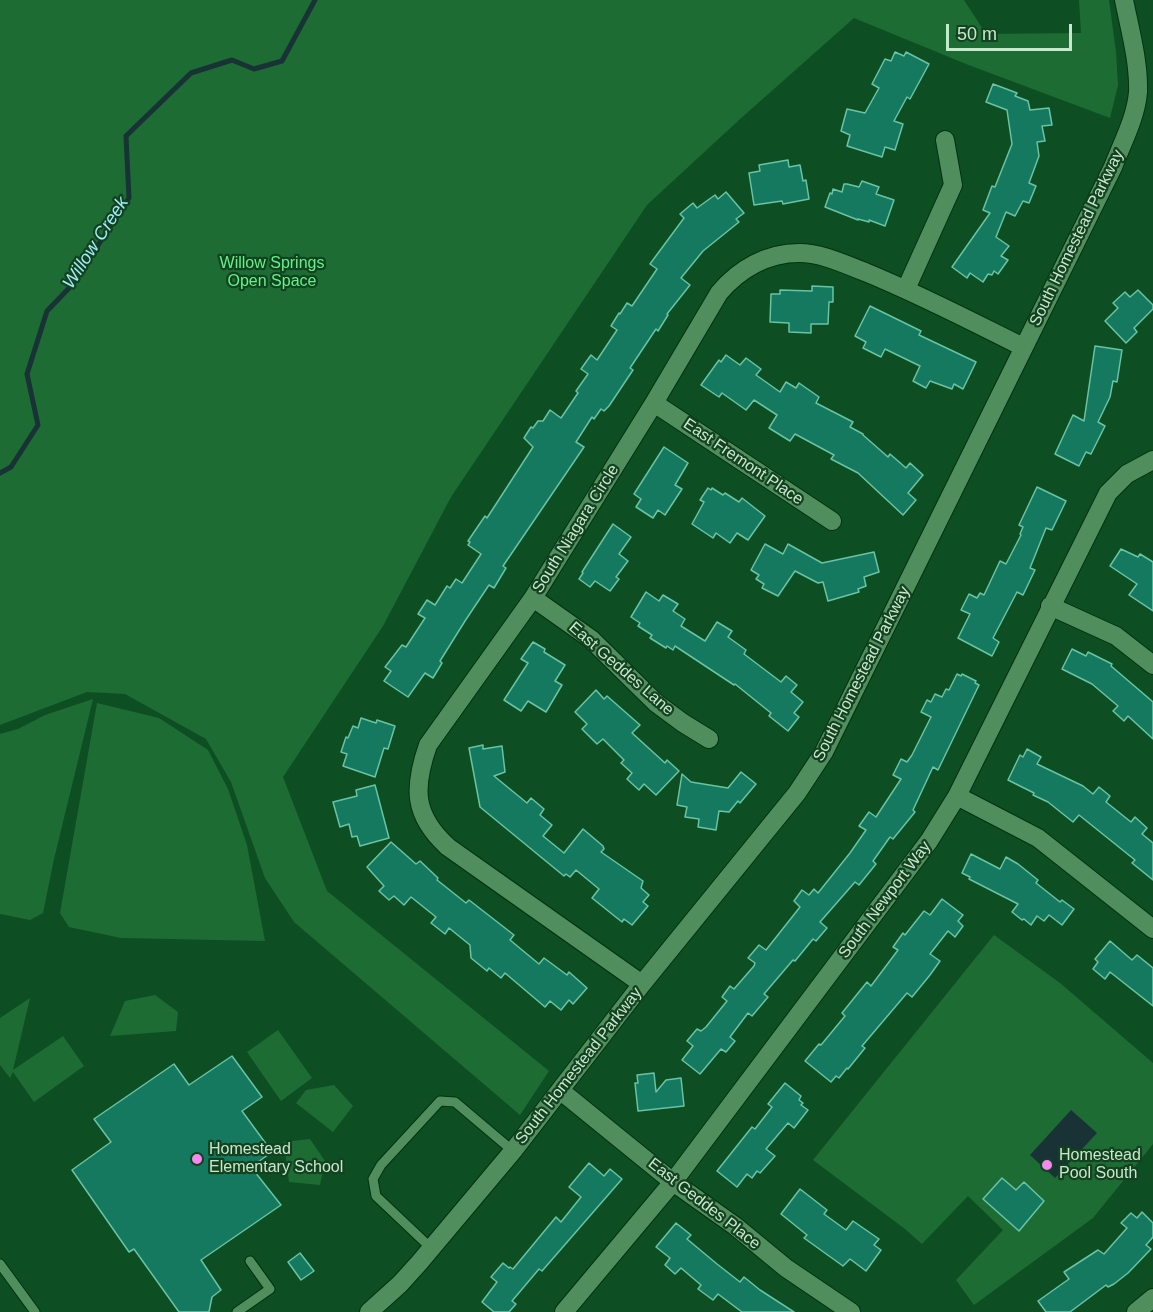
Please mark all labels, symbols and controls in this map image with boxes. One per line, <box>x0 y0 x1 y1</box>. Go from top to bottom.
scale bar <box>949 12 1075 50</box>
text: 50 m <box>957 24 997 44</box>
street label: South Homestead Parkway <box>1026 147 1128 329</box>
water label: Willow Creek <box>58 193 134 293</box>
park label: Willow Springs Open Space <box>220 254 324 292</box>
street label: East Fremont Place <box>679 415 807 509</box>
street label: South Niagara Circle <box>529 461 623 597</box>
street label: South Homestead Parkway <box>809 583 915 765</box>
street label: East Geddes Lane <box>565 618 677 720</box>
street label: South Newport Way <box>835 838 935 962</box>
street label: South Homestead Parkway <box>512 984 646 1148</box>
place label: Homestead Elementary School <box>209 1140 343 1178</box>
place label: Homestead Pool South <box>1059 1146 1141 1184</box>
marker: Homestead Elementary School <box>190 1152 204 1166</box>
street label: East Geddes Place <box>644 1154 764 1254</box>
marker: Homestead Pool South <box>1040 1158 1054 1172</box>

